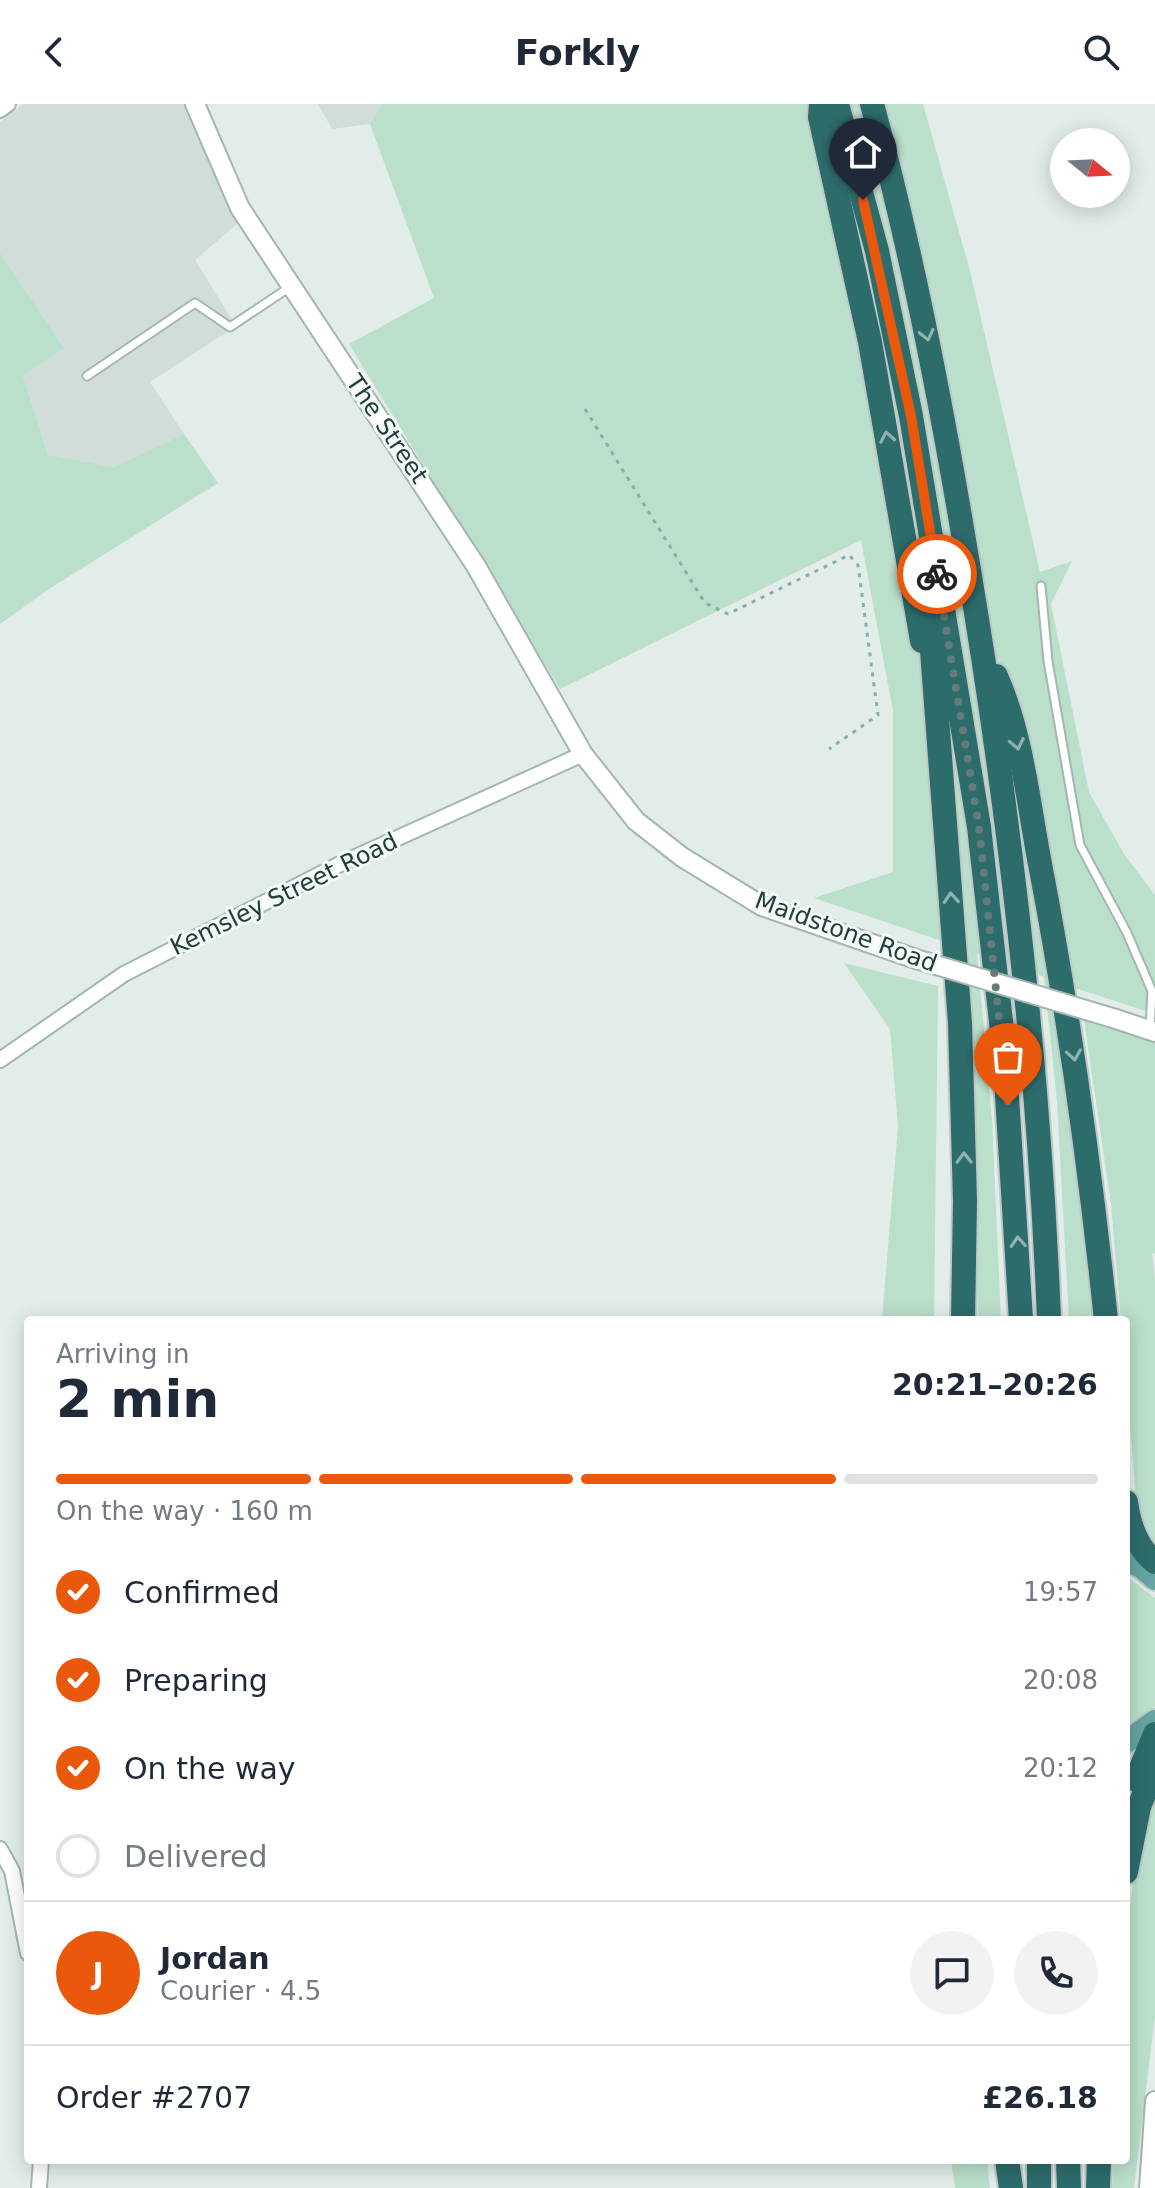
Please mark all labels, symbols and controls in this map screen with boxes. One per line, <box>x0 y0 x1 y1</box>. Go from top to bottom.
icon: back <box>32 30 76 74</box>
icon: search <box>1079 30 1123 74</box>
text: Forkly <box>515 32 640 73</box>
pin <box>829 118 897 200</box>
north arrow <box>1050 128 1130 208</box>
map controls <box>1050 128 1130 208</box>
icon: home <box>841 130 885 174</box>
one-way arrow <box>918 328 935 342</box>
street label: The Street <box>340 368 434 489</box>
one-way arrow <box>880 430 897 443</box>
courier <box>897 534 977 614</box>
icon: bike <box>915 552 959 596</box>
one-way arrow <box>1008 737 1025 750</box>
street label: Kemsley Street Road <box>166 827 402 961</box>
street label: Maidstone Road <box>751 886 941 978</box>
one-way arrow <box>943 891 960 904</box>
pin <box>974 1023 1042 1105</box>
icon: bag <box>986 1035 1030 1079</box>
one-way arrow <box>1064 1048 1081 1062</box>
one-way arrow <box>955 1151 972 1164</box>
one-way arrow <box>1010 1235 1027 1248</box>
text: Arriving in <box>56 1339 190 1369</box>
text: 20:21–20:26 <box>892 1367 1098 1402</box>
text: 2 min <box>56 1369 219 1429</box>
text: On the way · 160 m <box>56 1496 313 1526</box>
icon: check <box>56 1570 100 1614</box>
text: Confirmed <box>124 1575 280 1610</box>
text: 19:57 <box>1023 1577 1098 1607</box>
icon: check <box>56 1658 100 1702</box>
text: Preparing <box>124 1663 268 1698</box>
text: 20:08 <box>1023 1665 1098 1695</box>
icon: check <box>56 1746 100 1790</box>
text: On the way <box>124 1751 296 1786</box>
text: 20:12 <box>1023 1753 1098 1783</box>
text: Delivered <box>124 1839 268 1874</box>
button: chat <box>910 1931 994 2015</box>
button: phone <box>1014 1931 1098 2015</box>
text: Jordan <box>160 1941 270 1976</box>
text: J <box>92 1956 104 1991</box>
text: Courier · 4.5 <box>160 1976 321 2006</box>
text: Order #2707 <box>56 2080 252 2115</box>
text: £26.18 <box>982 2080 1098 2115</box>

